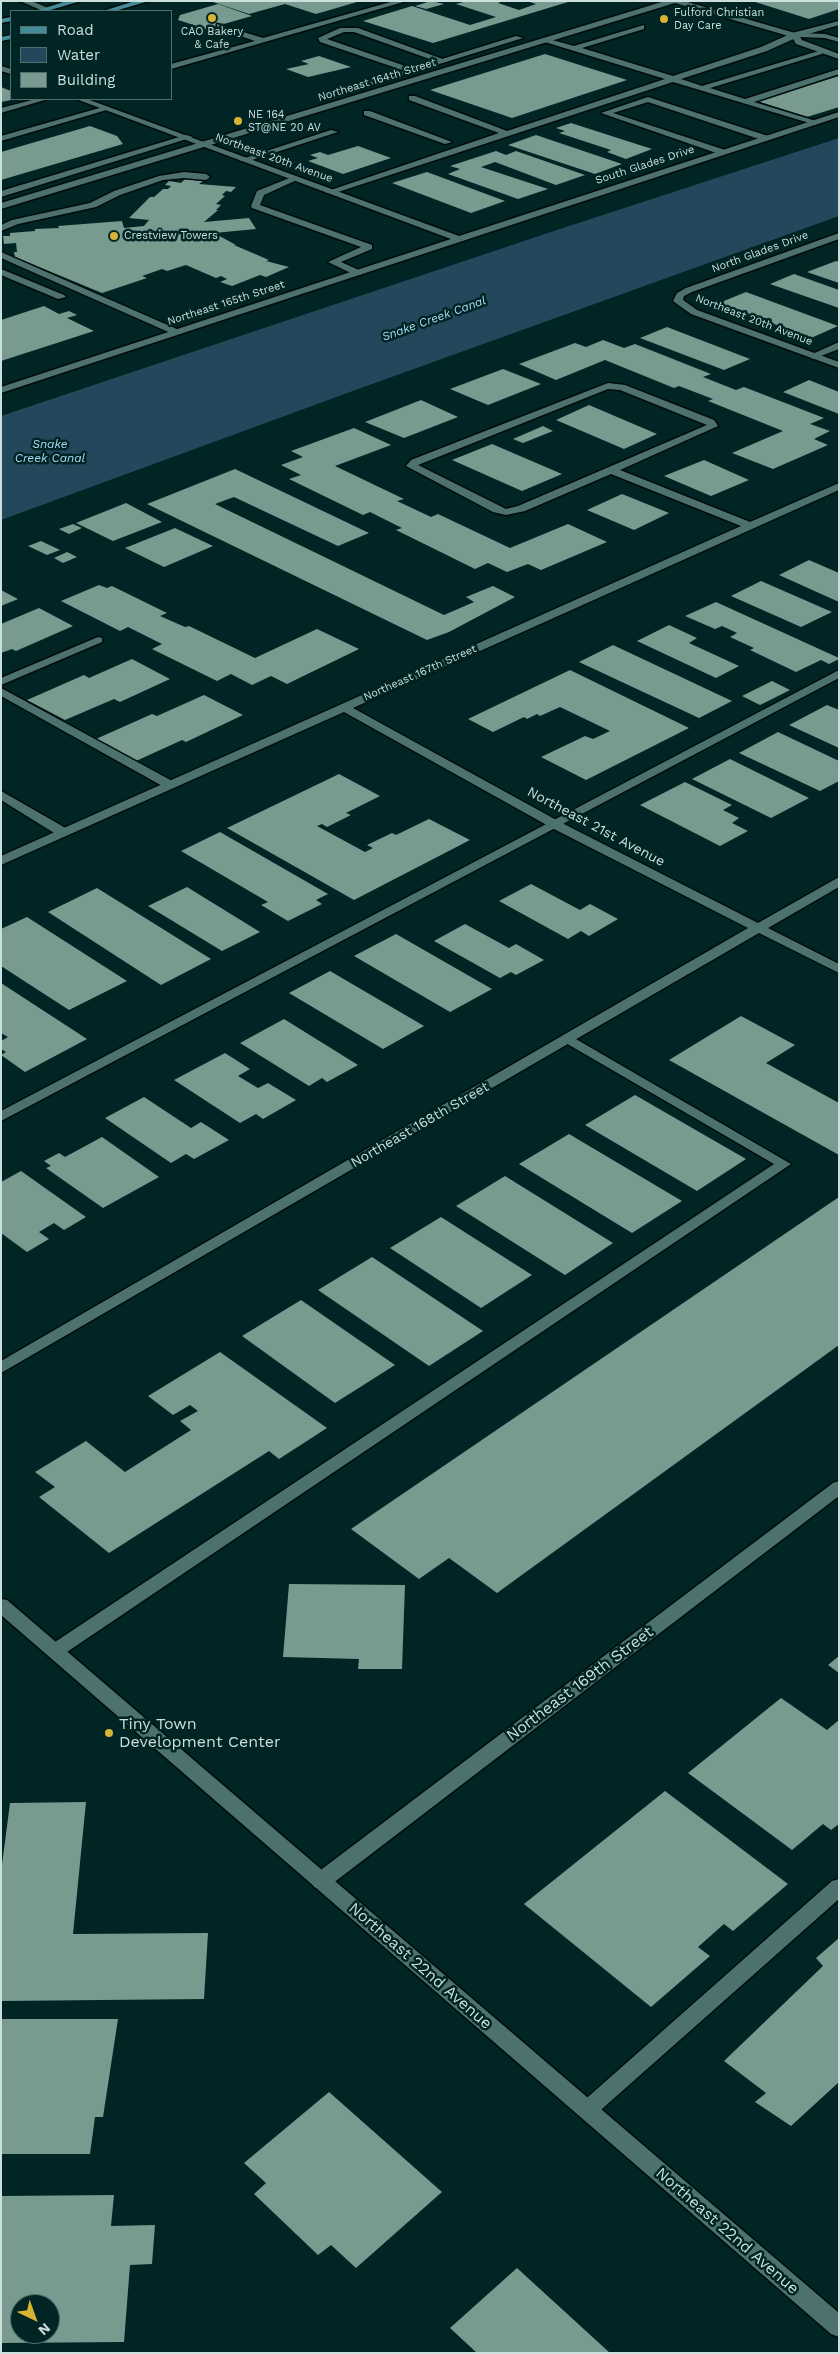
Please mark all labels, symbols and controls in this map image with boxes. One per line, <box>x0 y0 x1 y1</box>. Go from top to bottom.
place label: Fulford Christian Day Care <box>674 6 764 32</box>
legend <box>10 10 172 100</box>
marker: CAO Bakery & Cafe <box>206 12 218 24</box>
marker: Fulford Christian Day Care <box>658 13 670 25</box>
text: Road <box>57 21 94 39</box>
place label: CAO Bakery & Cafe <box>181 25 243 51</box>
text: Water <box>57 46 100 64</box>
street label: Northeast 164th Street <box>316 56 438 104</box>
text: Building <box>57 71 115 89</box>
place label: NE 164 ST@NE 20 AV <box>248 108 321 134</box>
marker: NE 164 ST@NE 20 AV <box>232 115 244 127</box>
street label: Northeast 20th Avenue <box>213 131 335 185</box>
street label: South Glades Drive <box>594 143 696 187</box>
street label: North Glades Drive <box>710 228 810 276</box>
place label: Crestview Towers <box>124 229 218 243</box>
marker: Crestview Towers <box>108 230 120 242</box>
street label: Northeast 165th Street <box>166 278 286 328</box>
street label: Northeast 20th Avenue <box>694 292 814 348</box>
water label: Snake Creek Canal <box>380 293 488 345</box>
water label: Snake Creek Canal <box>15 437 85 465</box>
street label: Northeast 167th Street <box>361 642 479 704</box>
street label: Northeast 21st Avenue <box>524 784 668 870</box>
street label: Northeast 168th Street <box>348 1079 492 1171</box>
street label: Northeast 169th Street <box>503 1623 657 1745</box>
place label: Tiny Town Development Center <box>119 1714 281 1752</box>
marker: Tiny Town Development Center <box>103 1727 115 1739</box>
street label: Northeast 22nd Avenue <box>344 1899 496 2033</box>
street label: Northeast 22nd Avenue <box>651 2164 803 2298</box>
north arrow <box>10 2294 60 2344</box>
text: N <box>35 2320 54 2339</box>

